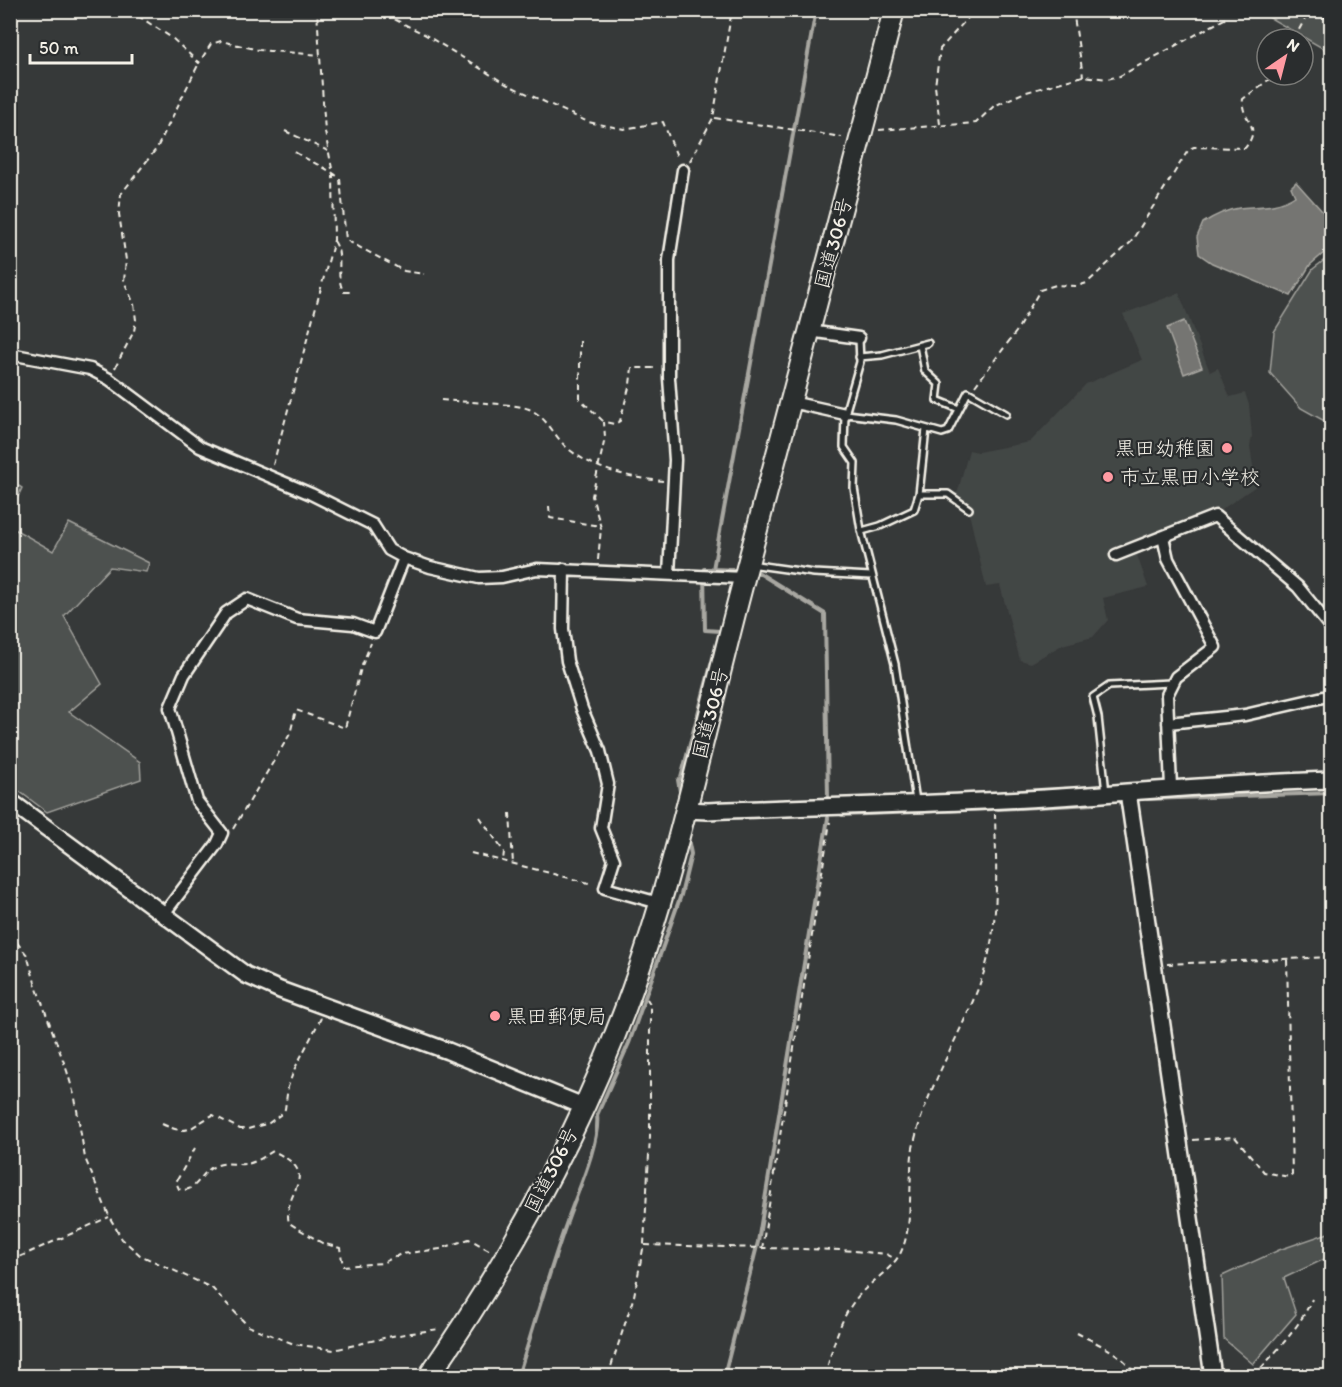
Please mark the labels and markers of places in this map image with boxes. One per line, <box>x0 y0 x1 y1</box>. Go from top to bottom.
place label: 黒田幼稚園 <box>1115 436 1215 460</box>
marker: 黒田幼稚園 <box>1220 441 1234 455</box>
place label: 市立黒田小学校 <box>1120 465 1260 489</box>
marker: 市立黒田小学校 <box>1101 470 1115 484</box>
place label: 黒田郵便局 <box>507 1004 607 1028</box>
marker: 黒田郵便局 <box>488 1009 502 1023</box>

